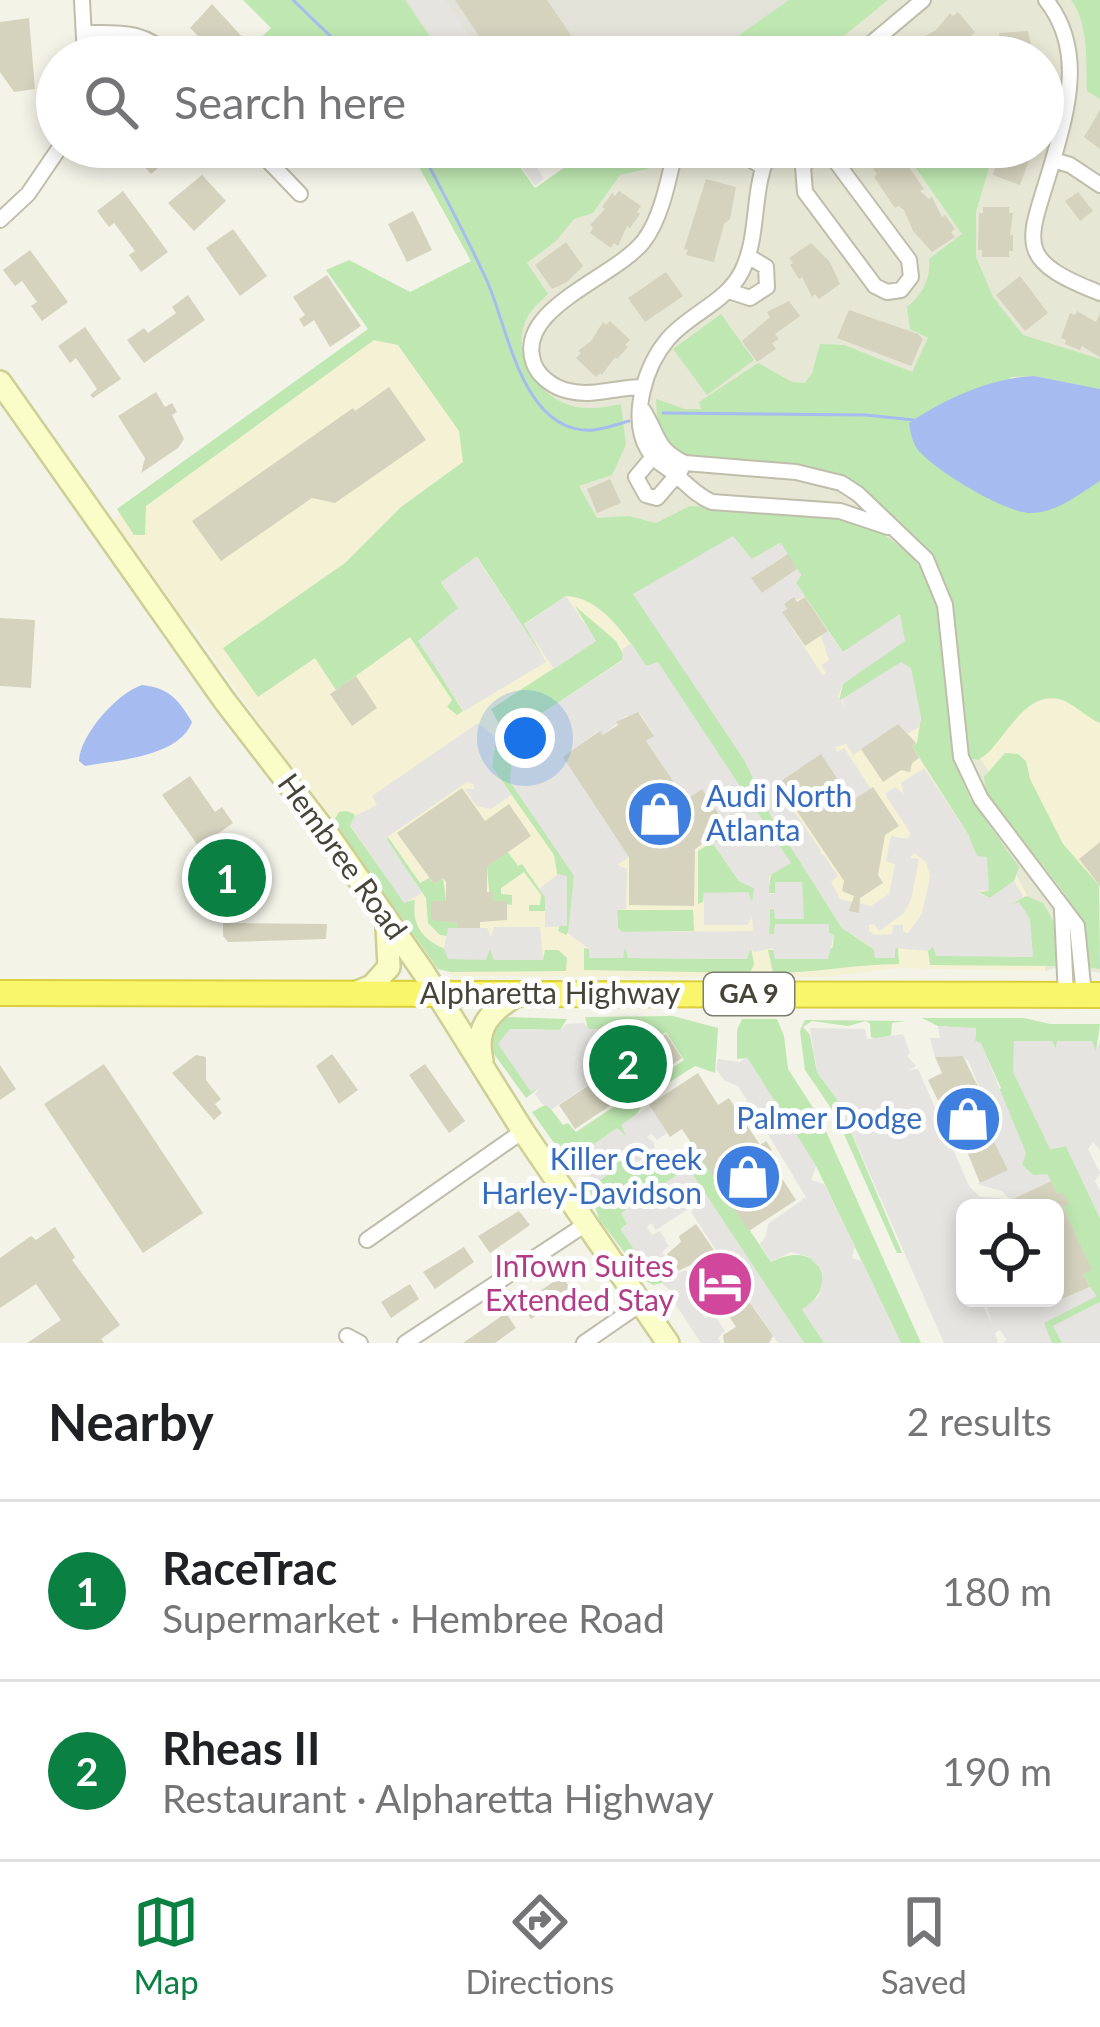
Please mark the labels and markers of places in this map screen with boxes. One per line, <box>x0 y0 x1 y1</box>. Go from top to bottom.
place label: Audi North Atlanta <box>706 777 852 847</box>
shop icon: Audi North Atlanta <box>625 779 695 849</box>
pin: 1 <box>188 833 266 923</box>
pin: 2 <box>589 1019 667 1109</box>
shop icon: Palmer Dodge <box>933 1084 1003 1154</box>
place label: Palmer Dodge <box>736 1099 922 1135</box>
place label: Killer Creek Harley-Davidson <box>481 1140 703 1210</box>
shop icon: Killer Creek Harley-Davidson <box>713 1142 783 1212</box>
place label: InTown Suites Extended Stay <box>485 1247 675 1317</box>
hotel icon: InTown Suites Extended Stay <box>685 1249 755 1319</box>

